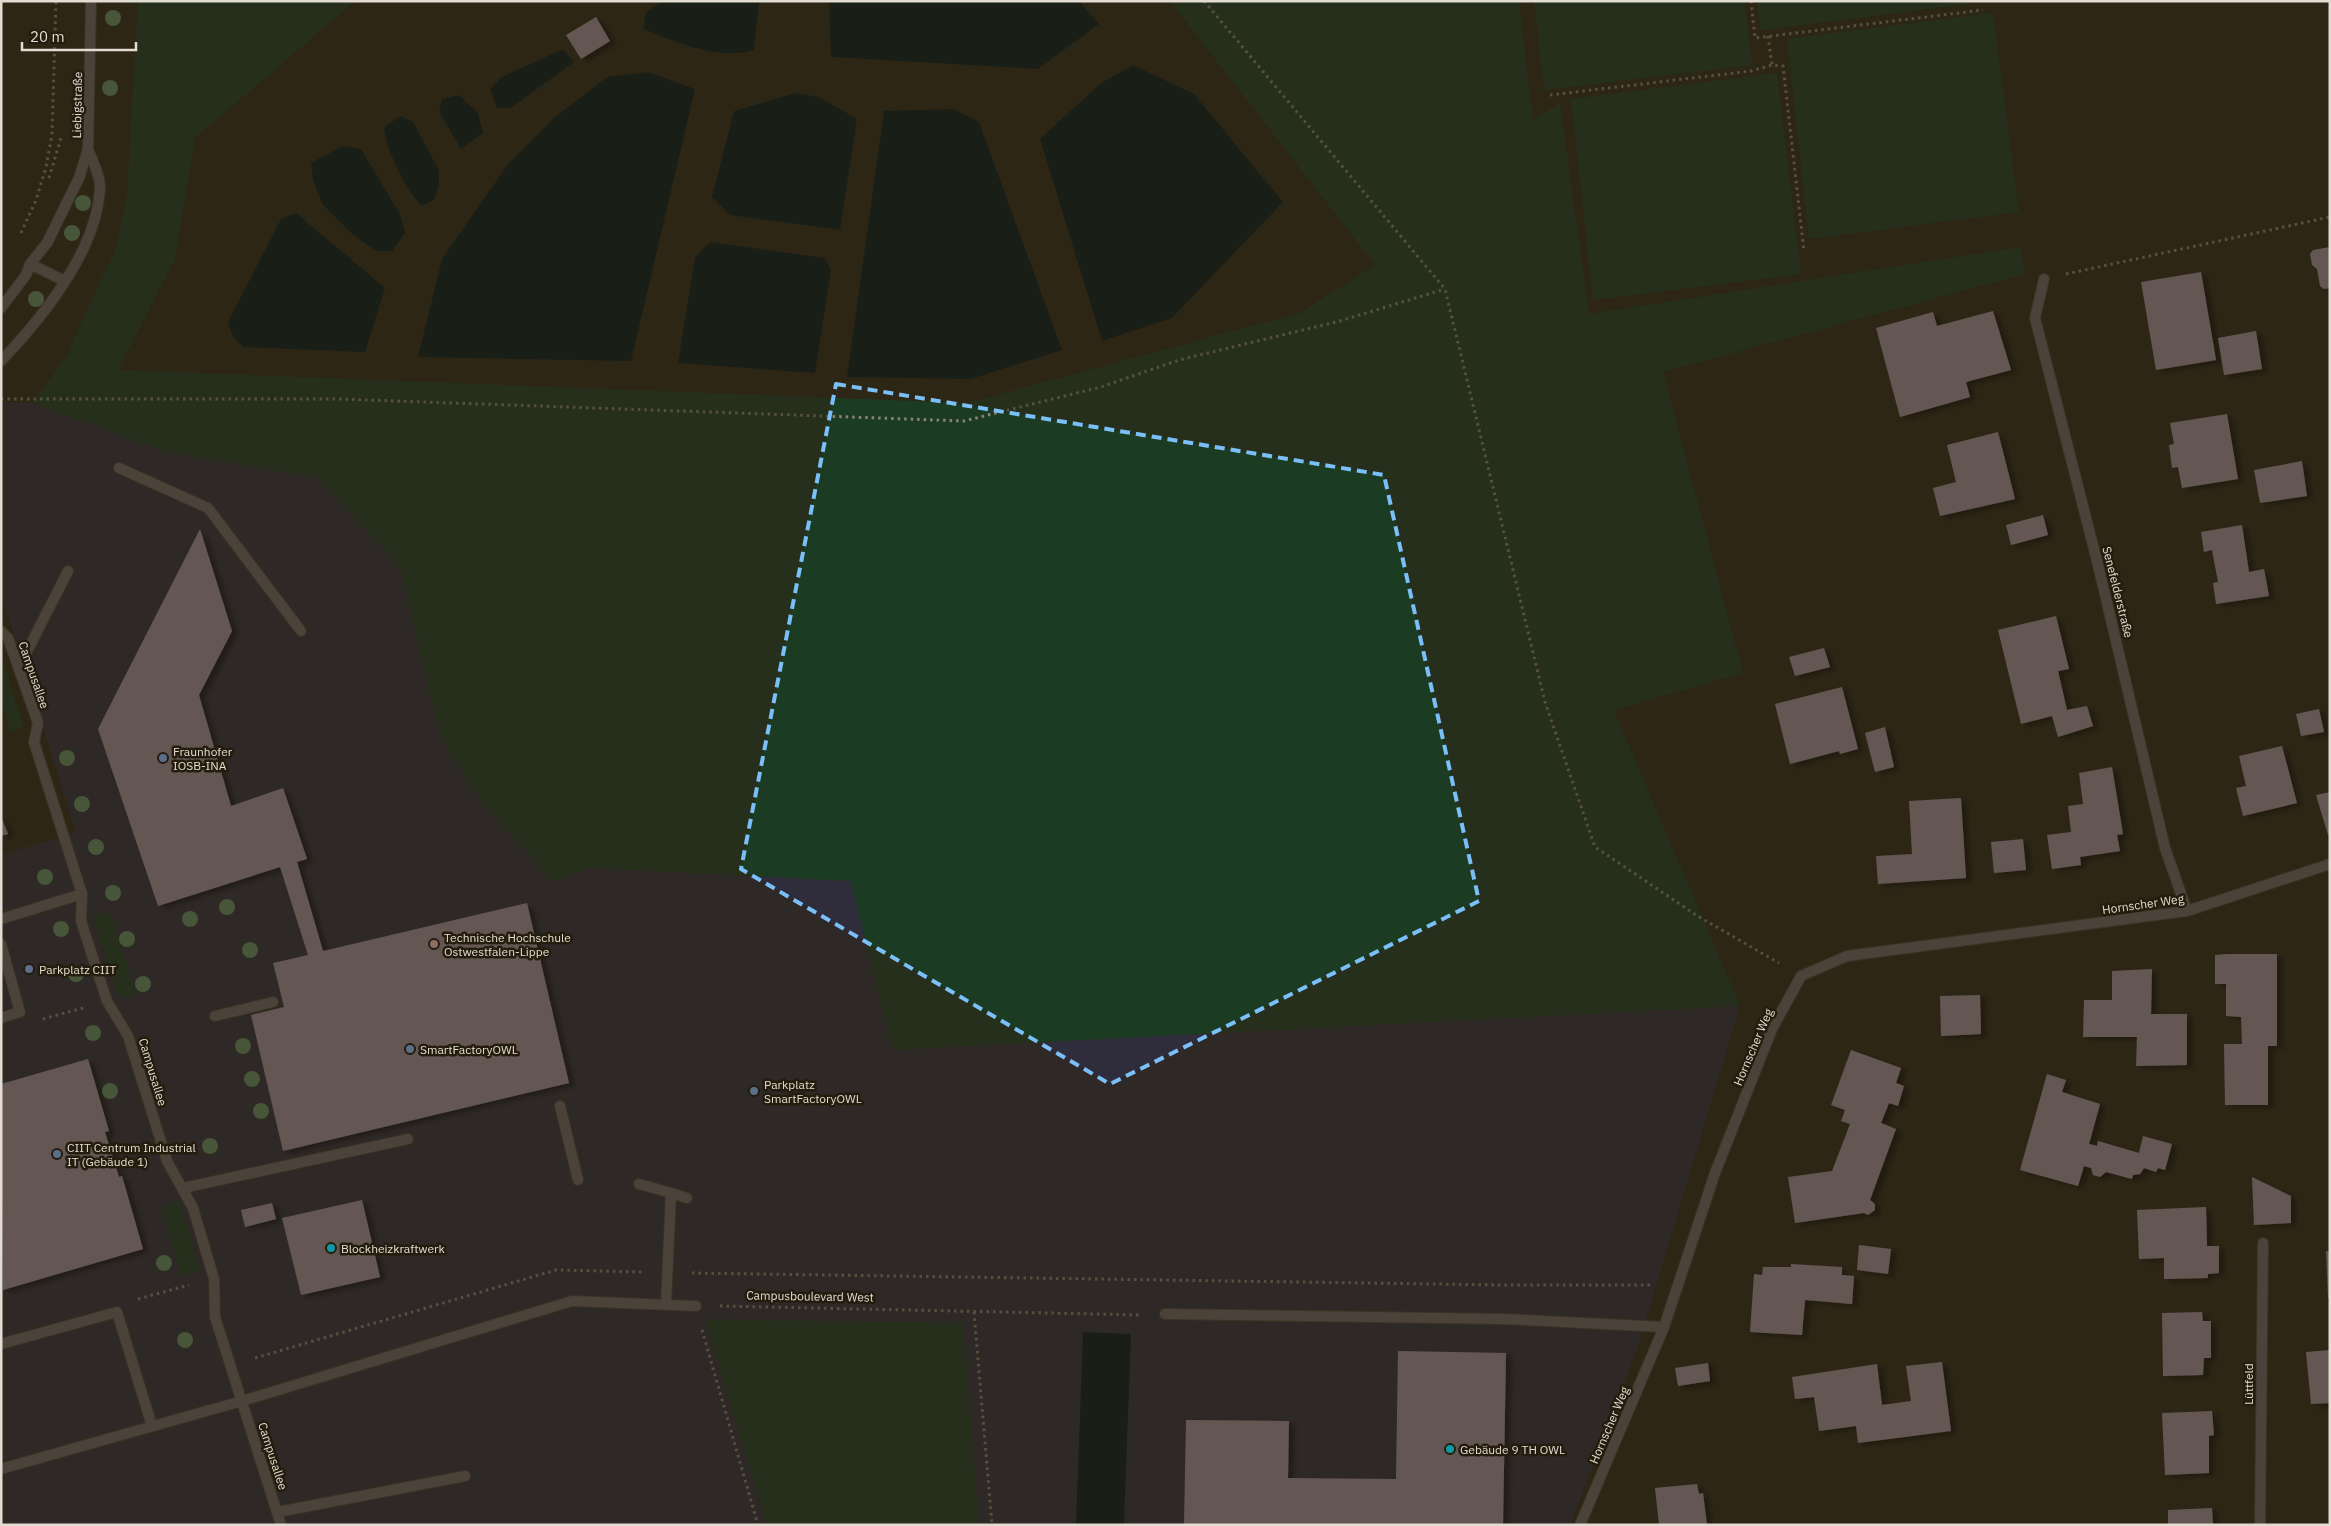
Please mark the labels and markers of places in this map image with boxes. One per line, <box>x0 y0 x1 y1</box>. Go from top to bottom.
place label: Fraunhofer IOSB-INA <box>173 744 233 773</box>
marker: Fraunhofer IOSB-INA <box>157 752 169 764</box>
place label: Technische Hochschule Ostwestfalen-Lippe <box>444 930 571 959</box>
marker: Technische Hochschule Ostwestfalen-Lippe <box>428 938 440 950</box>
place label: Parkplatz CIIT <box>39 962 117 977</box>
marker: Parkplatz CIIT <box>23 963 35 975</box>
place label: SmartFactoryOWL <box>420 1042 518 1057</box>
marker: SmartFactoryOWL <box>404 1043 416 1055</box>
place label: Parkplatz SmartFactoryOWL <box>764 1077 862 1106</box>
marker: Parkplatz SmartFactoryOWL <box>748 1085 760 1097</box>
place label: CIIT Centrum Industrial IT (Gebäude 1) <box>67 1140 196 1169</box>
marker: CIIT Centrum Industrial IT (Gebäude 1) <box>51 1148 63 1160</box>
place label: Blockheizkraftwerk <box>341 1241 445 1256</box>
marker: Blockheizkraftwerk <box>325 1242 337 1254</box>
place label: Gebäude 9 TH OWL <box>1460 1442 1565 1457</box>
marker: Gebäude 9 TH OWL <box>1444 1443 1456 1455</box>

